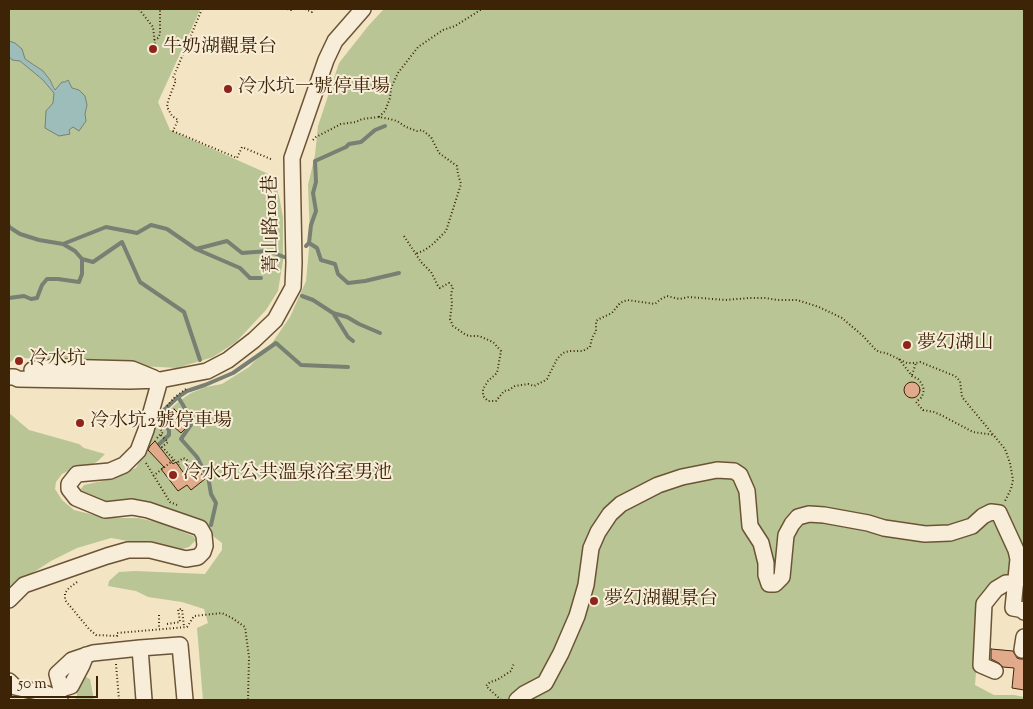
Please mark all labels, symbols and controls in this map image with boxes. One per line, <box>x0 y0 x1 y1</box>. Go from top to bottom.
place label: 牛奶湖觀景台 <box>163 38 277 60</box>
marker: 牛奶湖觀景台 <box>147 43 159 55</box>
place label: 冷水坑一號停車場 <box>238 78 390 100</box>
marker: 冷水坑一號停車場 <box>222 83 234 95</box>
street label: 菁山路101巷 <box>261 175 285 273</box>
place label: 夢幻湖山 <box>917 334 993 356</box>
marker: 夢幻湖山 <box>901 339 913 351</box>
place label: 冷水坑 <box>29 350 86 372</box>
marker: 冷水坑 <box>13 355 25 367</box>
place label: 冷水坑2號停車場 <box>90 412 232 434</box>
marker: 冷水坑2號停車場 <box>74 417 86 429</box>
place label: 冷水坑公共溫泉浴室男池 <box>183 464 392 486</box>
marker: 冷水坑公共溫泉浴室男池 <box>167 469 179 481</box>
place label: 夢幻湖觀景台 <box>604 590 718 612</box>
marker: 夢幻湖觀景台 <box>588 595 600 607</box>
scale bar <box>12 666 100 698</box>
text: 50 m <box>18 674 47 695</box>

